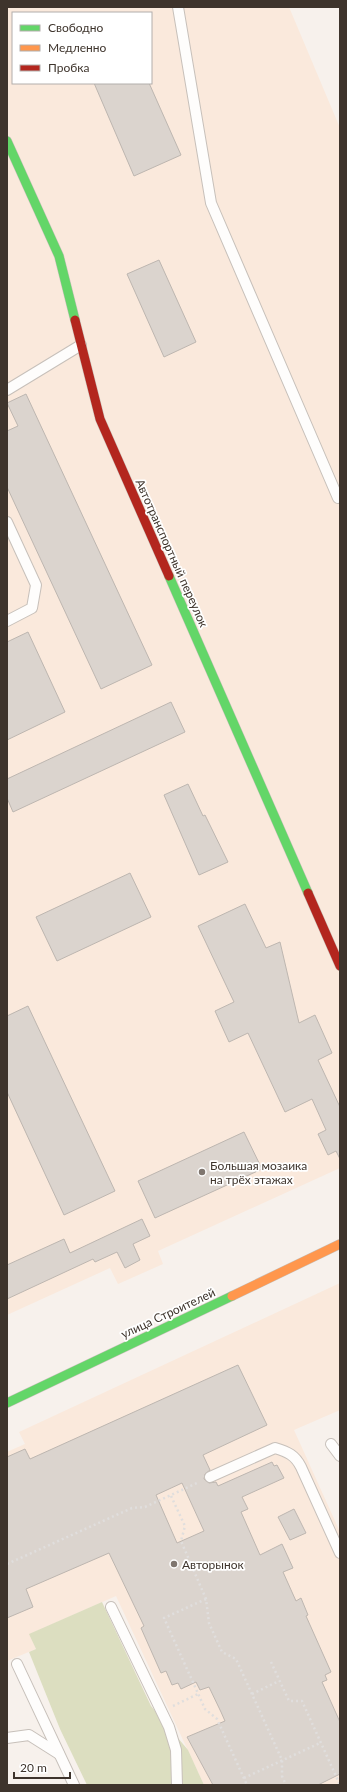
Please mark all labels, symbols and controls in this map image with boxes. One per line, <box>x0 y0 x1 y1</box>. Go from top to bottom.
legend <box>12 12 152 84</box>
text: Свободно <box>48 20 104 35</box>
text: Медленно <box>48 40 107 55</box>
text: Пробка <box>48 60 89 75</box>
street label: Автотранспортный переулок <box>132 477 212 630</box>
place label: Большая мозаика на трёх этажах <box>210 1158 307 1187</box>
marker: Большая мозаика на трёх этажах <box>197 1167 207 1177</box>
street label: улица Строителей <box>118 1284 218 1341</box>
place label: Авторынок <box>182 1557 245 1572</box>
marker: Авторынок <box>169 1559 179 1569</box>
scale bar <box>14 1754 70 1780</box>
text: 20 m <box>20 1760 47 1775</box>

